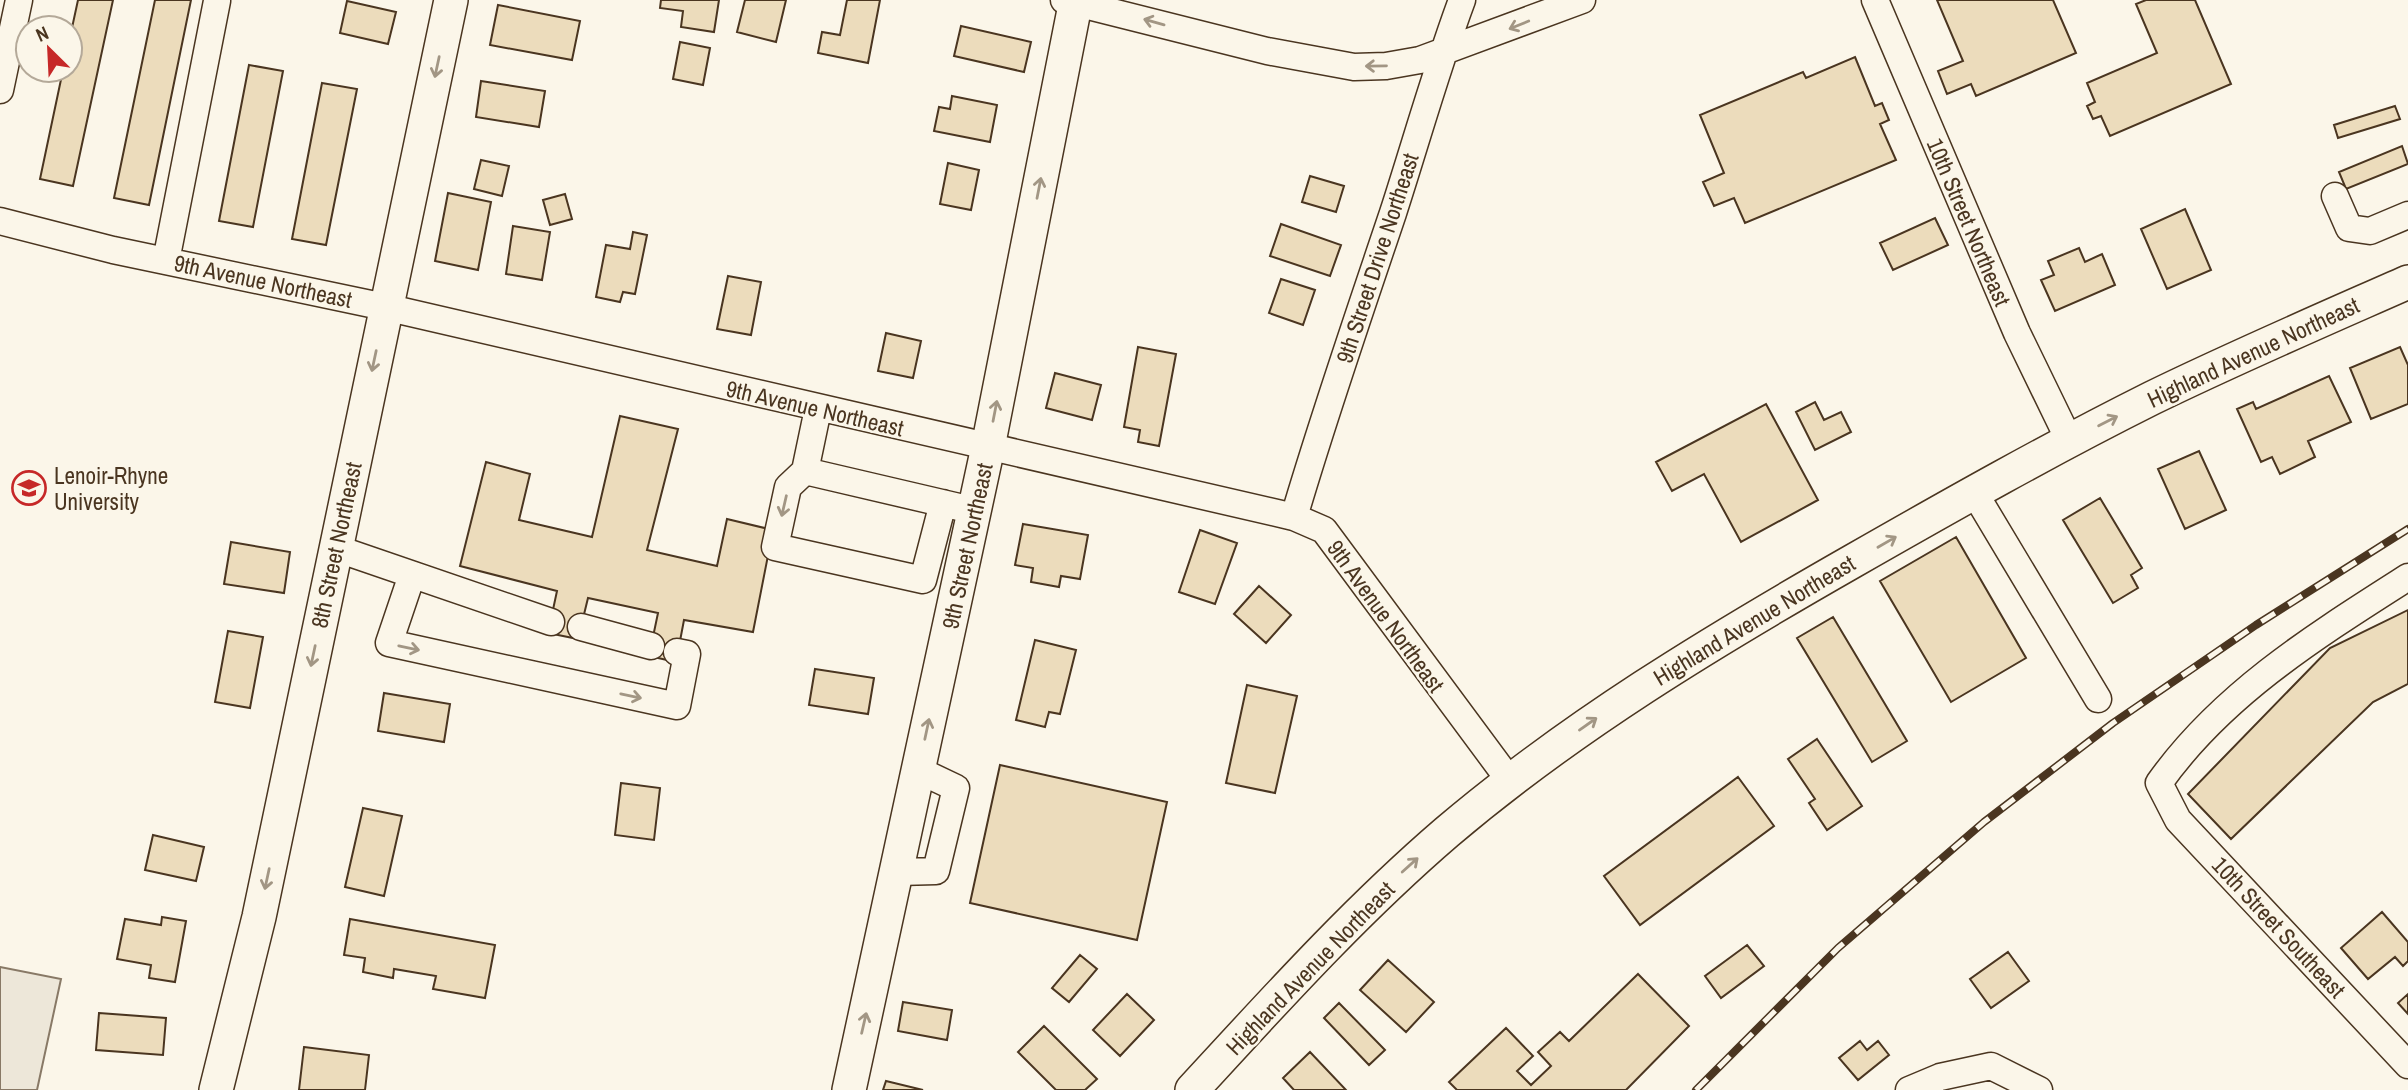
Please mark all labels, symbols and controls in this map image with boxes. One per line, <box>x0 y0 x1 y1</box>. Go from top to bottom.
north arrow <box>14 14 84 84</box>
one-way arrow <box>1143 15 1165 28</box>
text: N <box>32 19 53 48</box>
one-way arrow <box>1508 19 1530 32</box>
one-way arrow <box>430 55 443 78</box>
one-way arrow <box>1365 60 1388 73</box>
street label: 10th Street Northeast <box>1920 133 2018 311</box>
street label: 9th Street Drive Northeast <box>1328 149 1426 367</box>
one-way arrow <box>1033 177 1046 200</box>
street label: 9th Avenue Northeast <box>171 247 355 315</box>
street label: Highland Avenue Northeast <box>2142 289 2364 415</box>
one-way arrow <box>366 349 380 372</box>
street label: 9th Avenue Northeast <box>723 373 907 443</box>
one-way arrow <box>989 400 1003 423</box>
one-way arrow <box>2097 413 2118 427</box>
street label: 8th Street Northeast <box>303 459 369 631</box>
place label: Lenoir-Rhyne University <box>54 460 168 517</box>
street label: 9th Street Northeast <box>934 460 1000 632</box>
school or university icon: Lenoir-Rhyne University <box>10 469 48 507</box>
one-way arrow <box>777 494 791 517</box>
street label: 9th Avenue Northeast <box>1320 534 1452 698</box>
one-way arrow <box>1876 535 1896 549</box>
street label: Highland Avenue Northeast <box>1647 547 1861 693</box>
one-way arrow <box>397 641 420 655</box>
one-way arrow <box>306 644 320 667</box>
one-way arrow <box>619 690 642 704</box>
one-way arrow <box>1578 717 1597 731</box>
one-way arrow <box>921 718 934 741</box>
street label: 10th Street Southeast <box>2205 850 2353 1004</box>
one-way arrow <box>1401 857 1419 873</box>
one-way arrow <box>259 867 273 890</box>
street label: Highland Avenue Northeast <box>1219 874 1401 1062</box>
one-way arrow <box>859 1013 872 1035</box>

